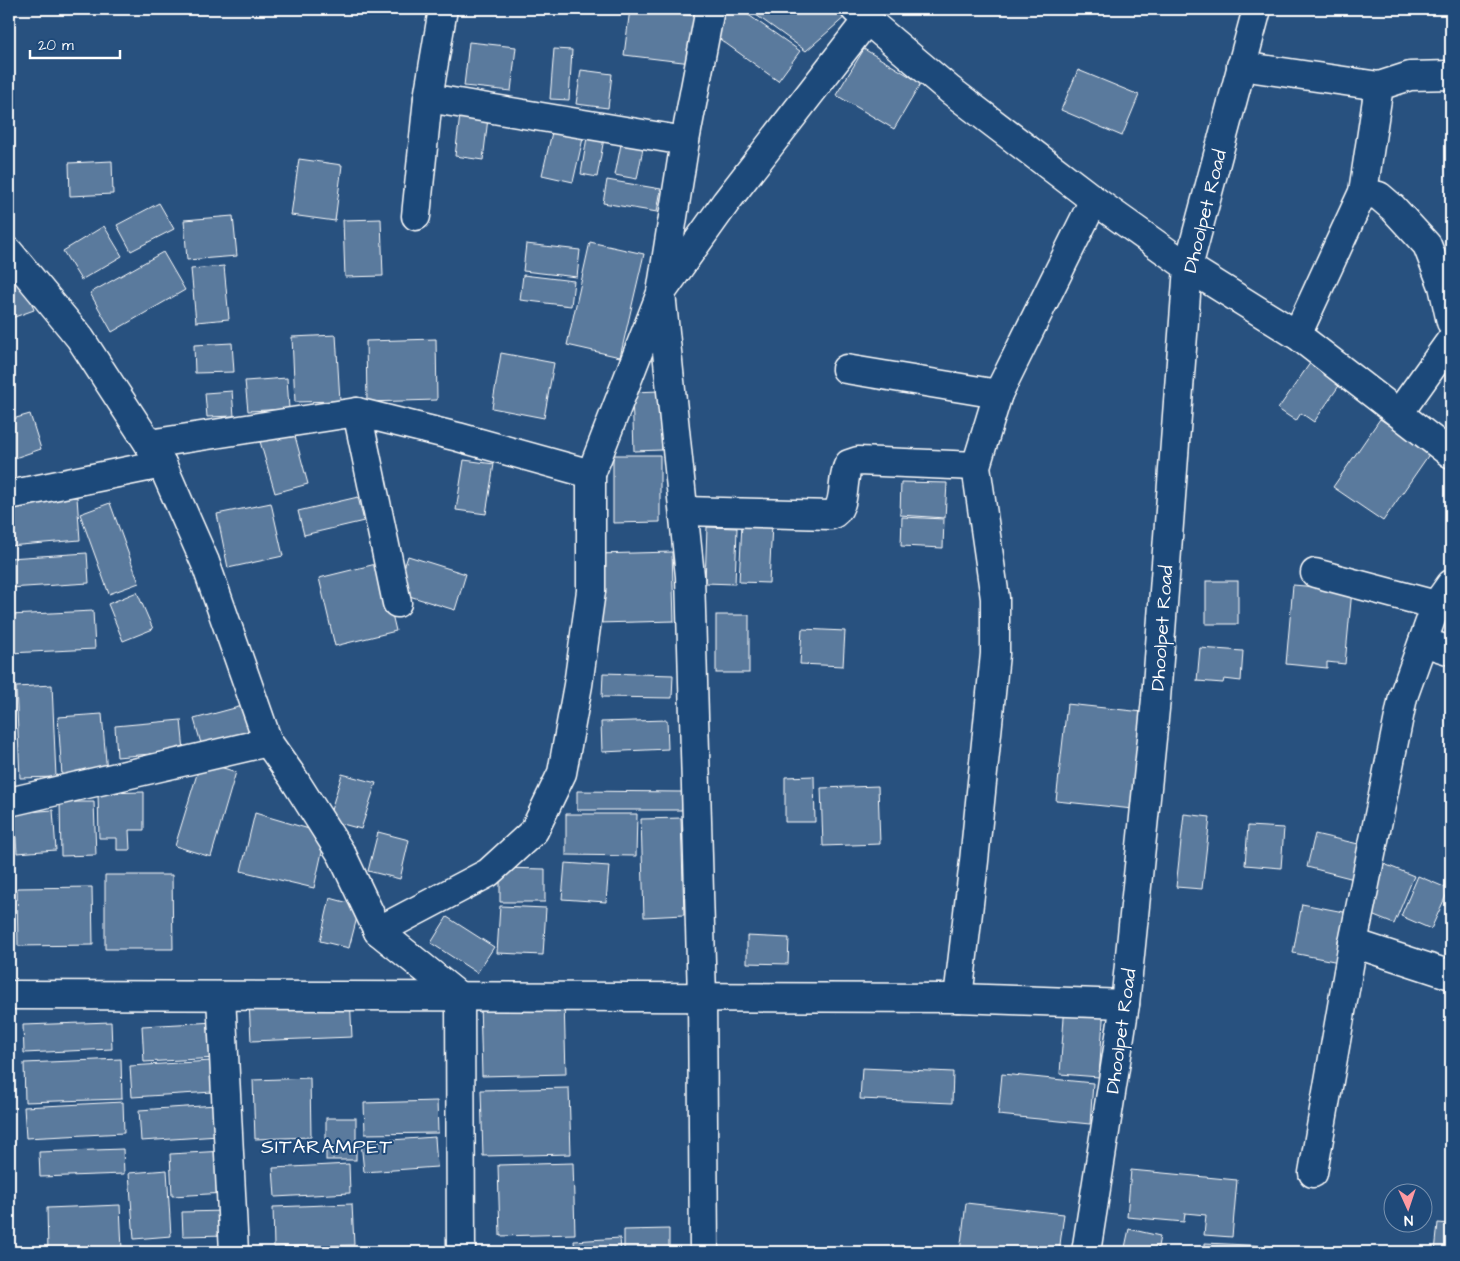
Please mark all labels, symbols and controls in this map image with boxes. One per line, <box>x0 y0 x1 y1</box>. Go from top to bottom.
scale bar <box>30 28 120 60</box>
text: 20 m <box>38 35 74 56</box>
street label: Dhoolpet Road <box>1177 147 1234 276</box>
street label: Dhoolpet Road <box>1145 564 1180 692</box>
street label: Dhoolpet Road <box>1099 967 1144 1095</box>
district label: SITARAMPET <box>261 1133 393 1161</box>
north arrow <box>1382 1184 1432 1234</box>
text: N <box>1404 1210 1414 1230</box>

